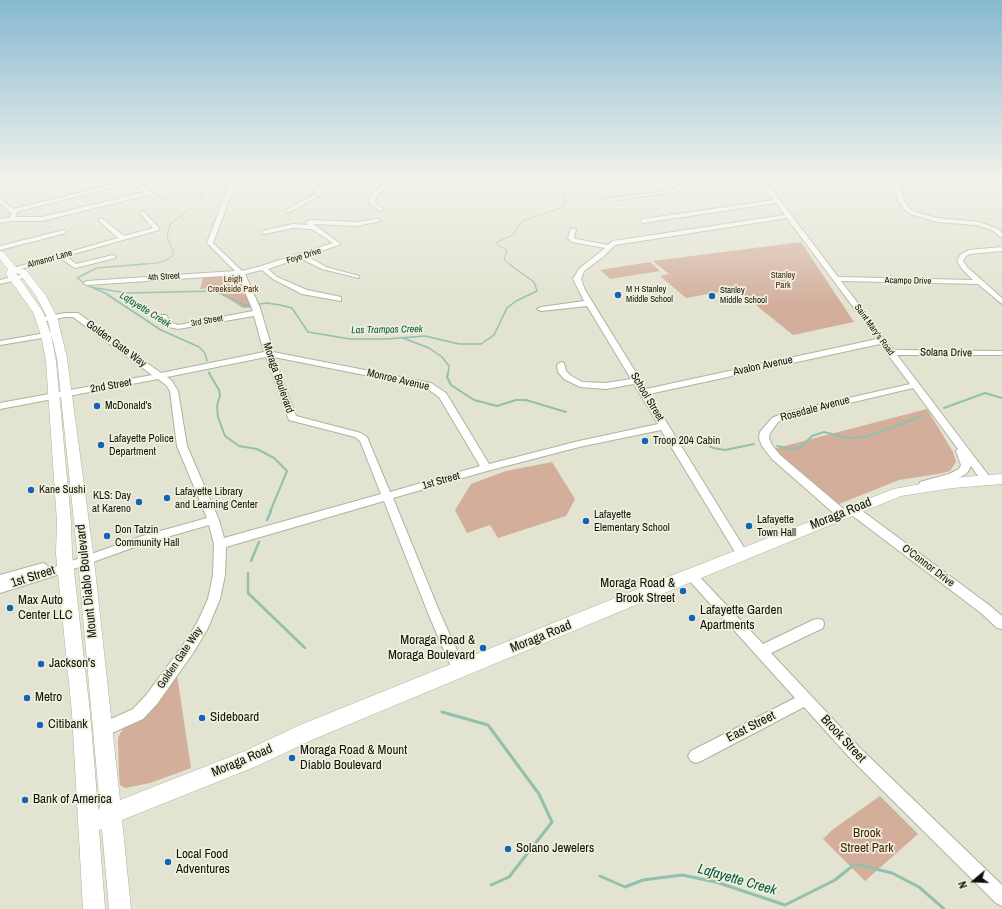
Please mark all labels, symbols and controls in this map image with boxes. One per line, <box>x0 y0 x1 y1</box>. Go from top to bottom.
street label: Foye Drive <box>285 246 323 266</box>
street label: Almanor Lane <box>26 247 74 271</box>
street label: 4th Street <box>148 270 180 284</box>
park label: Stanley Park <box>771 271 795 292</box>
park label: Leigh Creekside Park <box>208 275 258 296</box>
street label: Acampo Drive <box>885 275 931 287</box>
place label: M H Stanley Middle School <box>626 285 673 306</box>
place label: Stanley Middle School <box>720 286 767 307</box>
water label: Lafayette Creek <box>117 290 173 330</box>
marker: M H Stanley Middle School <box>613 290 623 300</box>
marker: Stanley Middle School <box>707 291 717 301</box>
street label: Saint Mary's Road <box>852 302 896 358</box>
street label: 3rd Street <box>190 313 224 329</box>
street label: Golden Gate Way <box>83 318 149 370</box>
water label: Las Trampas Creek <box>351 323 423 337</box>
street label: Moraga Boulevard <box>260 341 296 415</box>
street label: Solana Drive <box>920 346 972 360</box>
street label: Avalon Avenue <box>732 353 794 379</box>
street label: Monroe Avenue <box>366 366 430 394</box>
street label: School Street <box>627 370 667 424</box>
street label: 2nd Street <box>89 376 133 396</box>
street label: Rosedale Avenue <box>779 393 851 425</box>
place label: McDonald's <box>105 399 152 413</box>
marker: McDonald's <box>92 401 102 411</box>
place label: Lafayette Police Department <box>109 432 174 458</box>
place label: Troop 204 Cabin <box>653 434 720 448</box>
marker: Troop 204 Cabin <box>640 436 650 446</box>
marker: Lafayette Police Department <box>96 440 106 450</box>
street label: 1st Street <box>421 469 461 493</box>
place label: Kane Sushi <box>39 483 86 497</box>
marker: Kane Sushi <box>26 485 36 495</box>
place label: Lafayette Library and Learning Center <box>175 485 258 511</box>
place label: KLS: Day at Kareno <box>92 489 131 515</box>
marker: Lafayette Library and Learning Center <box>162 493 172 503</box>
street label: Moraga Road <box>808 495 874 533</box>
marker: KLS: Day at Kareno <box>134 497 144 507</box>
place label: Lafayette Elementary School <box>594 508 670 534</box>
place label: Lafayette Town Hall <box>757 513 796 539</box>
marker: Lafayette Elementary School <box>581 516 591 526</box>
marker: Lafayette Town Hall <box>744 521 754 531</box>
street label: Mount Diablo Boulevard <box>73 523 101 639</box>
place label: Don Tatzin Community Hall <box>115 523 179 549</box>
marker: Don Tatzin Community Hall <box>102 531 112 541</box>
street label: O'Connor Drive <box>899 542 957 590</box>
street label: 1st Street <box>9 563 57 591</box>
place label: Moraga Road & Brook Street <box>600 576 675 607</box>
marker: Moraga Road & Brook Street <box>678 586 688 596</box>
place label: Max Auto Center LLC <box>18 593 73 624</box>
marker: Max Auto Center LLC <box>5 603 15 613</box>
place label: Lafayette Garden Apartments <box>700 603 782 634</box>
marker: Lafayette Garden Apartments <box>687 613 697 623</box>
street label: Moraga Road <box>508 618 574 656</box>
street label: Golden Gate Way <box>155 625 205 691</box>
place label: Moraga Road & Moraga Boulevard <box>388 633 475 664</box>
marker: Moraga Road & Moraga Boulevard <box>478 643 488 653</box>
place label: Jackson's <box>49 656 95 672</box>
marker: Jackson's <box>36 659 46 669</box>
place label: Metro <box>35 690 62 706</box>
marker: Metro <box>22 693 32 703</box>
street label: East Street <box>724 708 778 746</box>
place label: Sideboard <box>210 710 259 726</box>
street label: Brook Street <box>817 712 869 766</box>
marker: Sideboard <box>197 713 207 723</box>
place label: Citibank <box>48 717 88 733</box>
marker: Citibank <box>35 720 45 730</box>
street label: Moraga Road <box>209 741 275 781</box>
place label: Moraga Road & Mount Diablo Boulevard <box>300 743 407 774</box>
marker: Moraga Road & Mount Diablo Boulevard <box>287 753 297 763</box>
place label: Bank of America <box>33 792 112 808</box>
marker: Bank of America <box>20 795 30 805</box>
park label: Brook Street Park <box>840 826 894 857</box>
place label: Solano Jewelers <box>516 841 594 857</box>
marker: Solano Jewelers <box>503 844 513 854</box>
place label: Local Food Adventures <box>176 847 230 878</box>
marker: Local Food Adventures <box>163 857 173 867</box>
water label: Lafayette Creek <box>696 861 778 899</box>
north arrow <box>954 861 994 901</box>
text: N <box>955 880 970 890</box>

